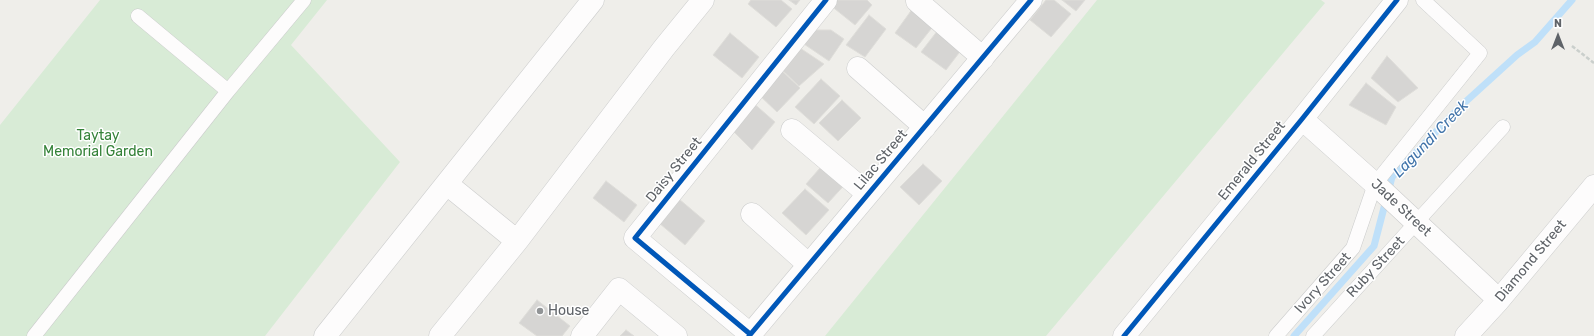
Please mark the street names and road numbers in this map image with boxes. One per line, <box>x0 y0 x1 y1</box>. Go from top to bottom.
street label: Emerald Street <box>1215 118 1289 204</box>
street label: Lilac Street <box>851 126 911 194</box>
street label: Daisy Street <box>643 134 705 206</box>
street label: Jade Street <box>1367 176 1435 240</box>
street label: Diamond Street <box>1492 217 1570 305</box>
street label: Ruby Street <box>1344 233 1408 301</box>
street label: Ivory Street <box>1291 249 1355 317</box>

